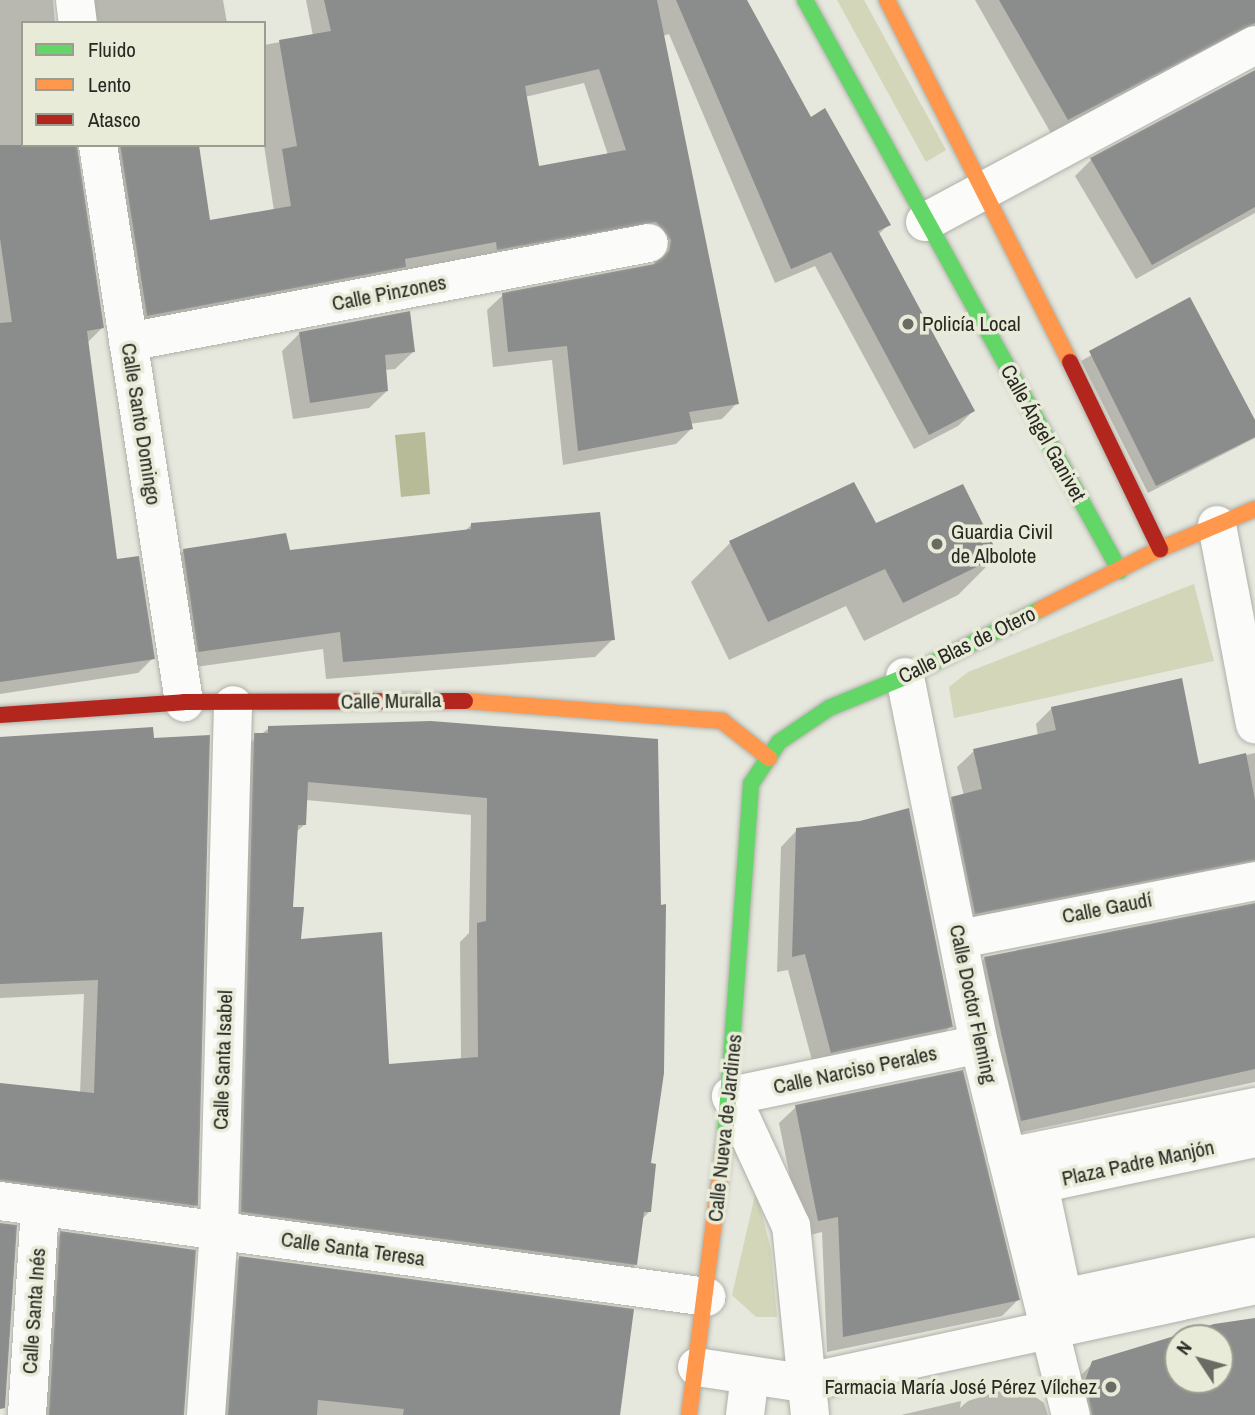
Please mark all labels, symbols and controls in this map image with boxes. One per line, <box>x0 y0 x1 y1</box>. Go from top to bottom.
legend <box>21 21 266 147</box>
text: Fluido <box>88 35 136 64</box>
text: Lento <box>88 70 131 99</box>
text: Atasco <box>88 105 141 134</box>
street label: Calle Pinzones <box>330 270 448 316</box>
place label: Policía Local <box>922 311 1021 337</box>
marker: Policía Local <box>900 316 916 332</box>
street label: Calle Santo Domingo <box>116 341 166 507</box>
street label: Calle Ángel Ganivet <box>995 360 1091 506</box>
place label: Guardia Civil de Albolote <box>951 519 1052 569</box>
marker: Guardia Civil de Albolote <box>929 536 945 552</box>
street label: Calle Blas de Otero <box>894 601 1040 689</box>
street label: Calle Muralla <box>341 688 441 714</box>
street label: Calle Gaudí <box>1060 887 1154 929</box>
street label: Calle Doctor Fleming <box>944 922 1002 1086</box>
street label: Calle Santa Isabel <box>208 990 238 1130</box>
street label: Calle Nueva de Jardines <box>703 1033 747 1223</box>
street label: Calle Narciso Perales <box>771 1040 939 1100</box>
street label: Plaza Padre Manjón <box>1060 1135 1216 1191</box>
street label: Calle Santa Teresa <box>279 1226 427 1272</box>
street label: Calle Santa Inés <box>17 1247 51 1375</box>
north arrow <box>1164 1324 1234 1394</box>
text: N <box>1170 1336 1197 1360</box>
place label: Farmacia María José Pérez Vílchez <box>824 1374 1097 1400</box>
marker: Farmacia María José Pérez Vílchez <box>1103 1379 1119 1395</box>

